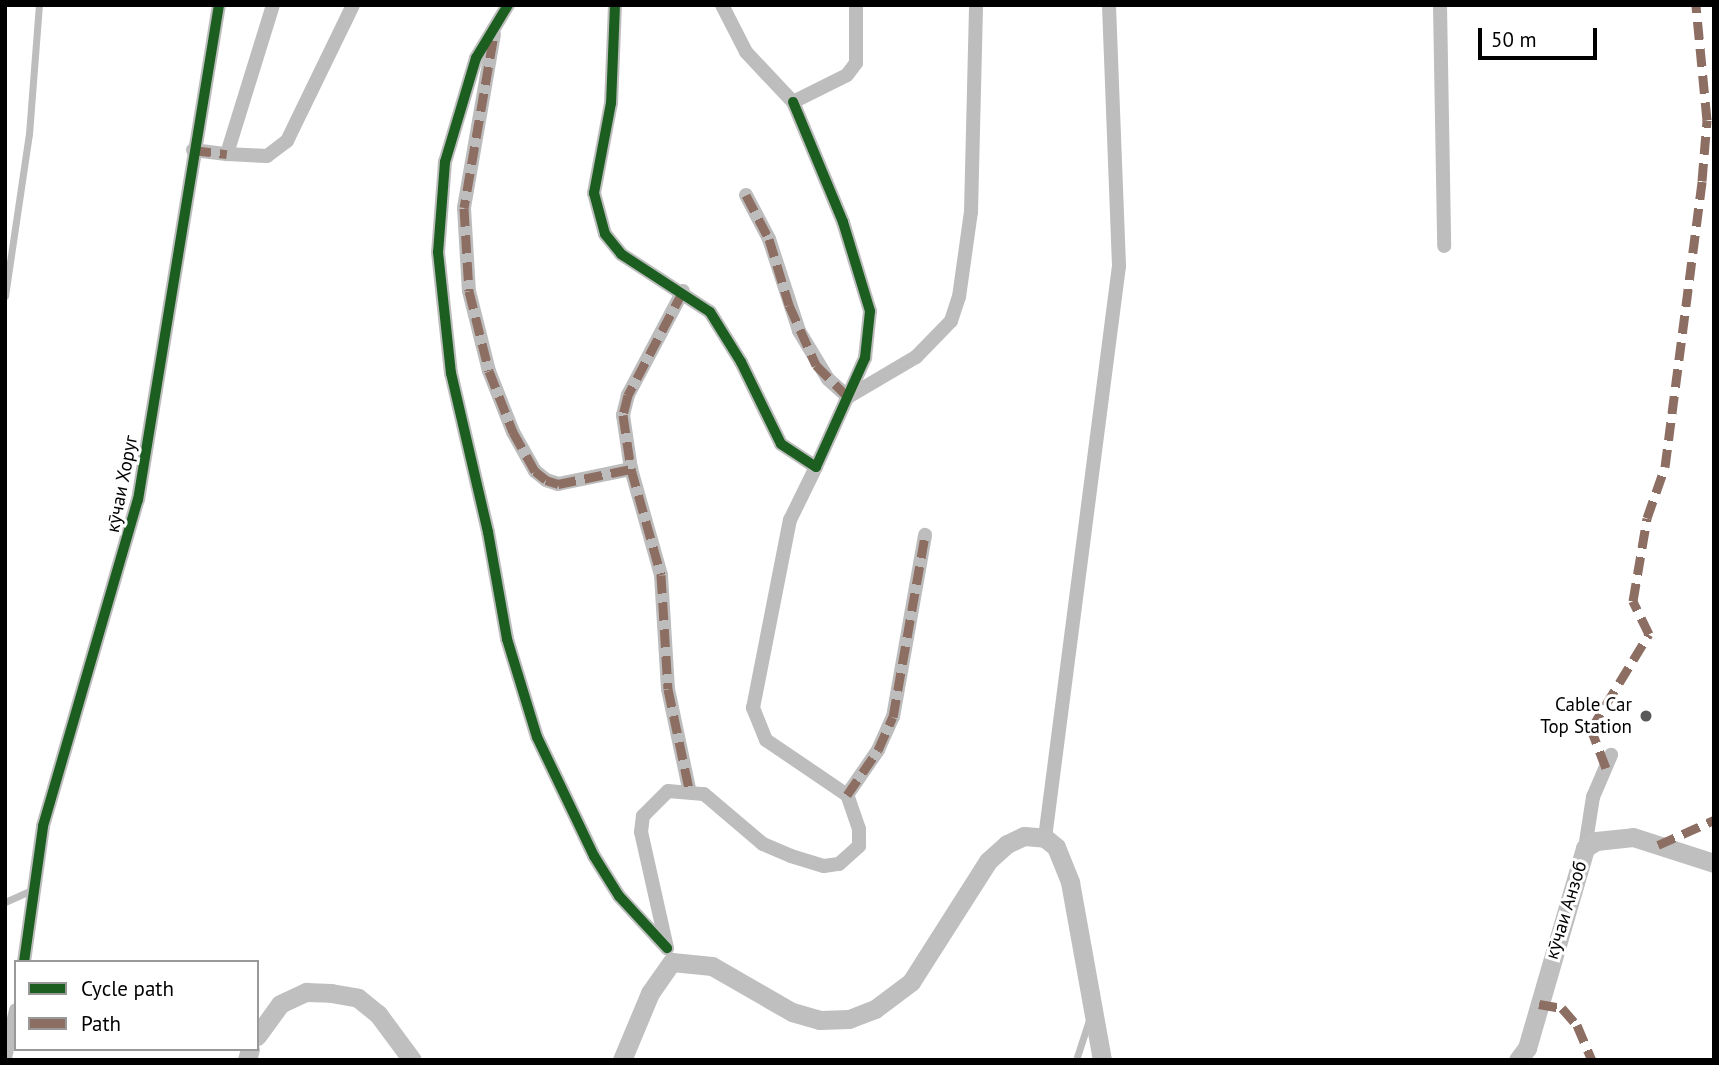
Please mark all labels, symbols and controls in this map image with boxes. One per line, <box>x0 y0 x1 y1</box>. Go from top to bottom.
scale bar <box>1481 14 1600 58</box>
text: 50 m <box>1491 26 1537 53</box>
street label: кӯчаи Хоруг <box>101 433 143 535</box>
place label: Cable Car Top Station <box>1540 694 1632 738</box>
marker: Cable Car Top Station <box>1638 708 1654 724</box>
street label: кӯчаи Анзоб <box>1540 858 1592 962</box>
legend <box>14 960 259 1051</box>
text: Cycle path <box>81 975 174 1002</box>
text: Path <box>81 1010 121 1037</box>

